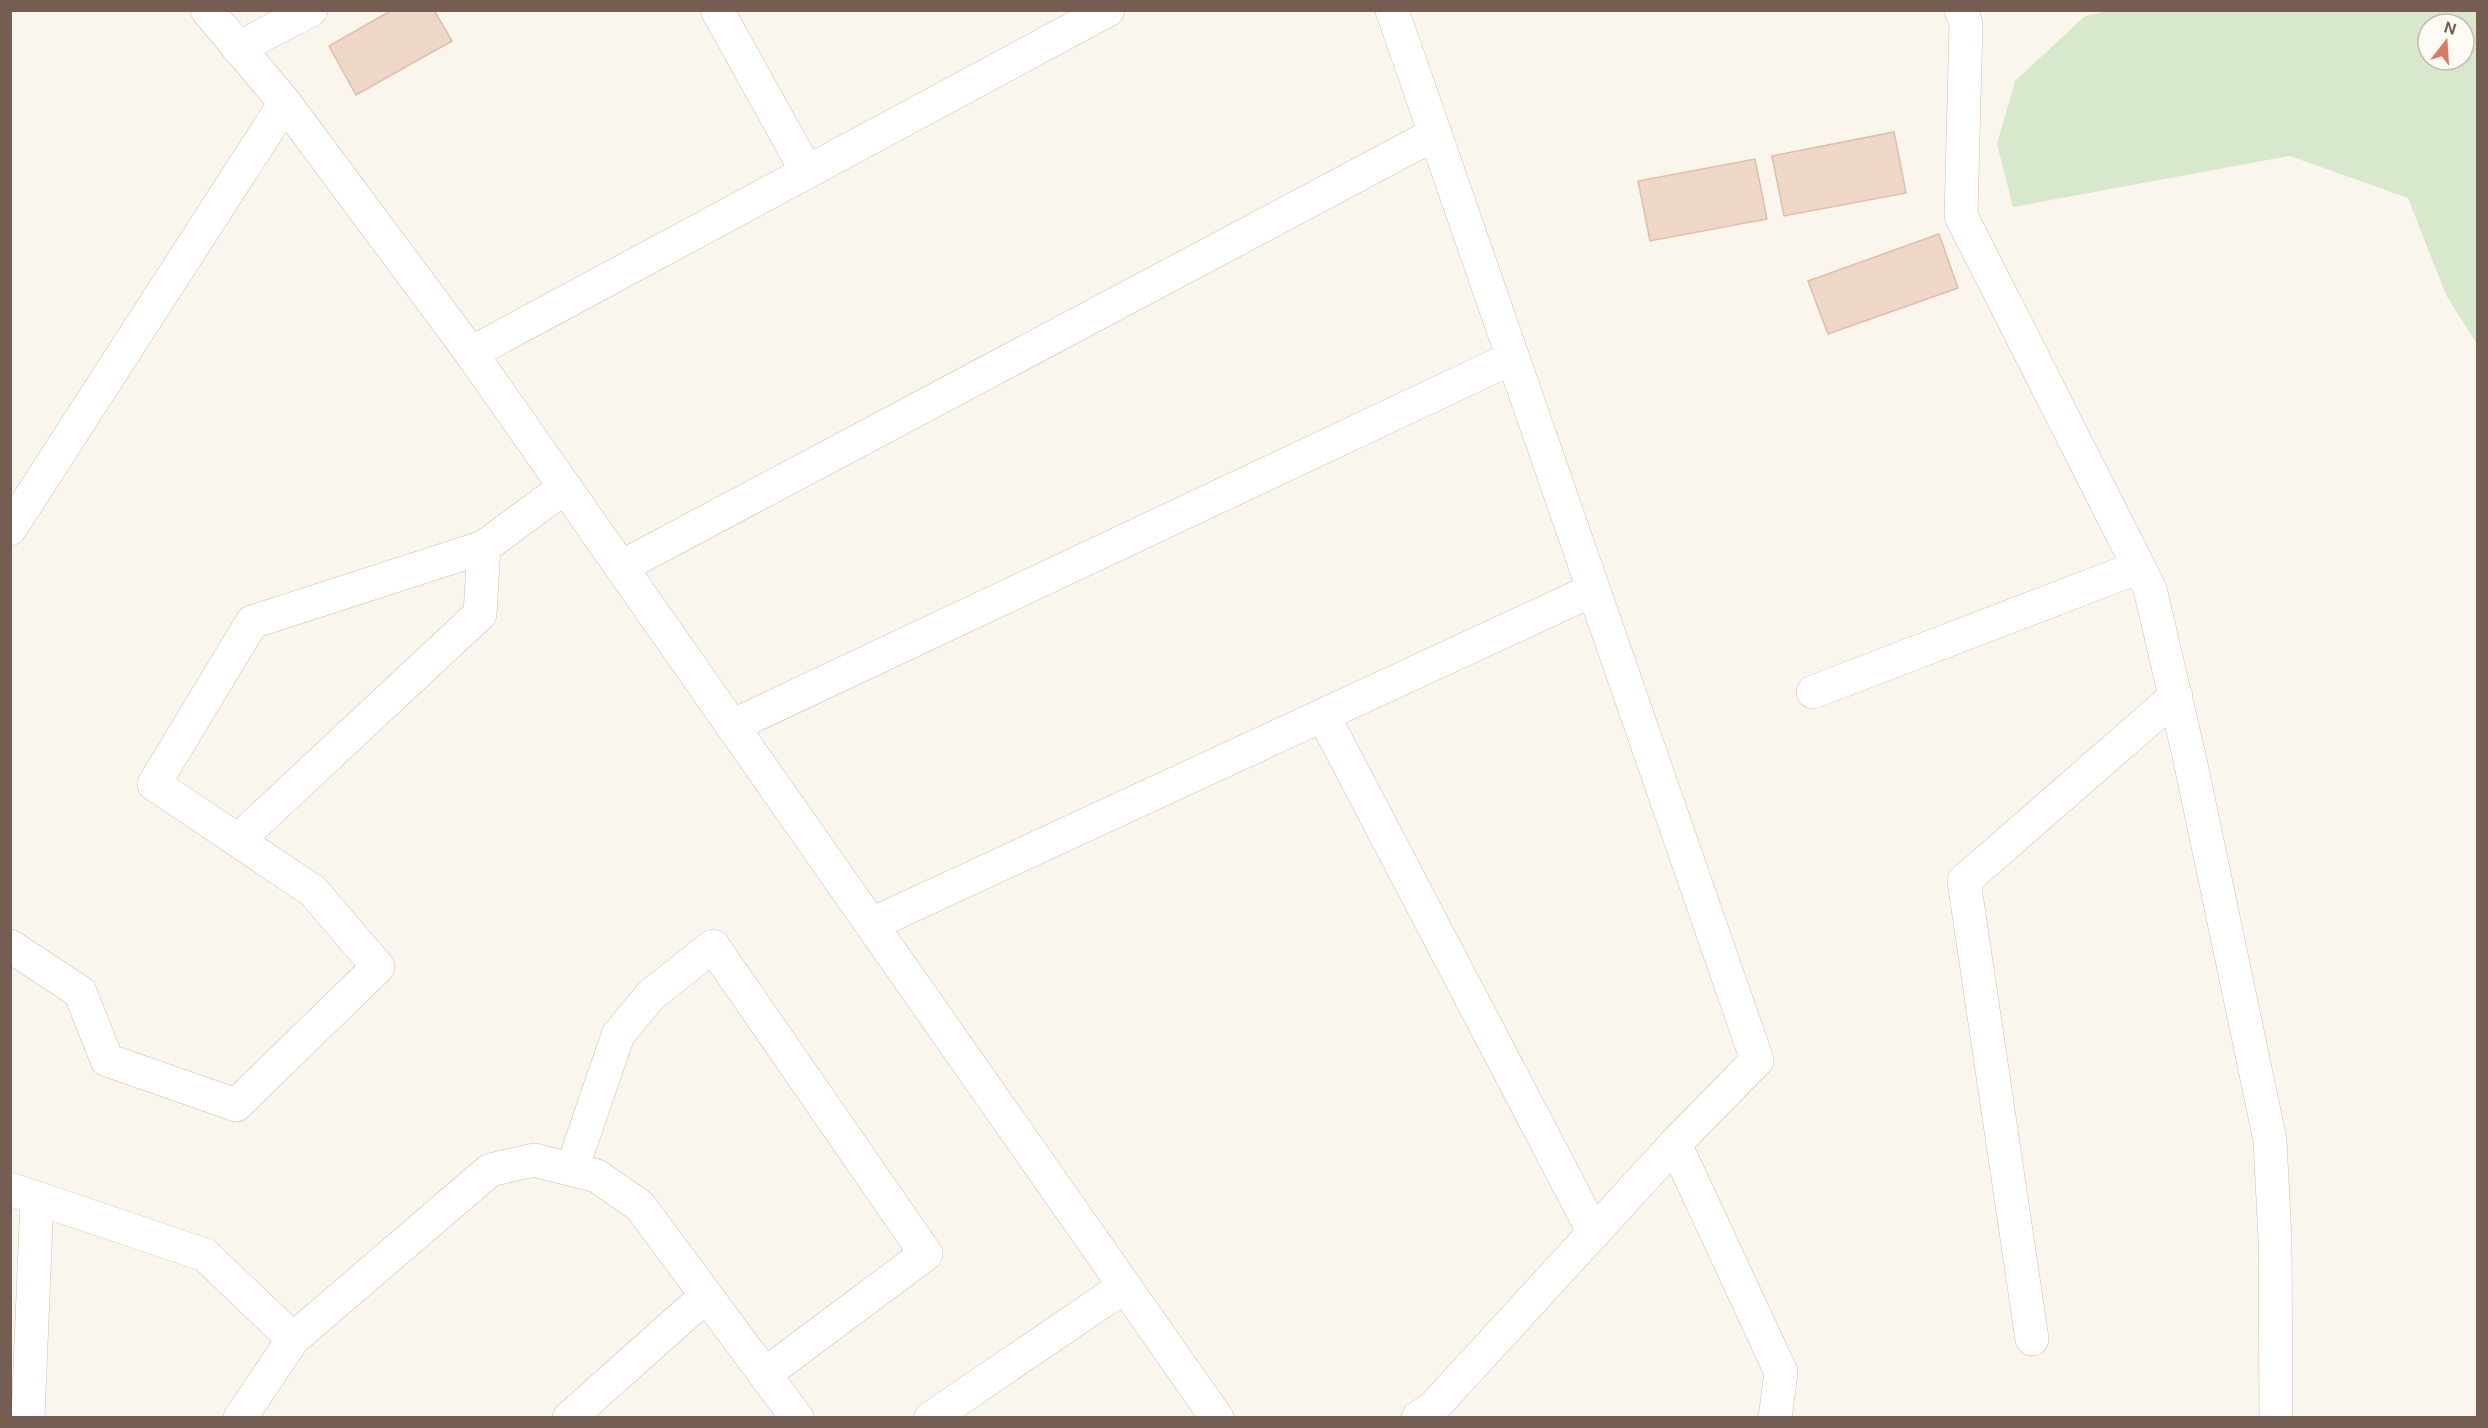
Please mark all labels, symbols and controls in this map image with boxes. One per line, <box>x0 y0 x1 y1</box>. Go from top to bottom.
north arrow <box>2416 12 2476 72</box>
text: N <box>2442 16 2459 40</box>

